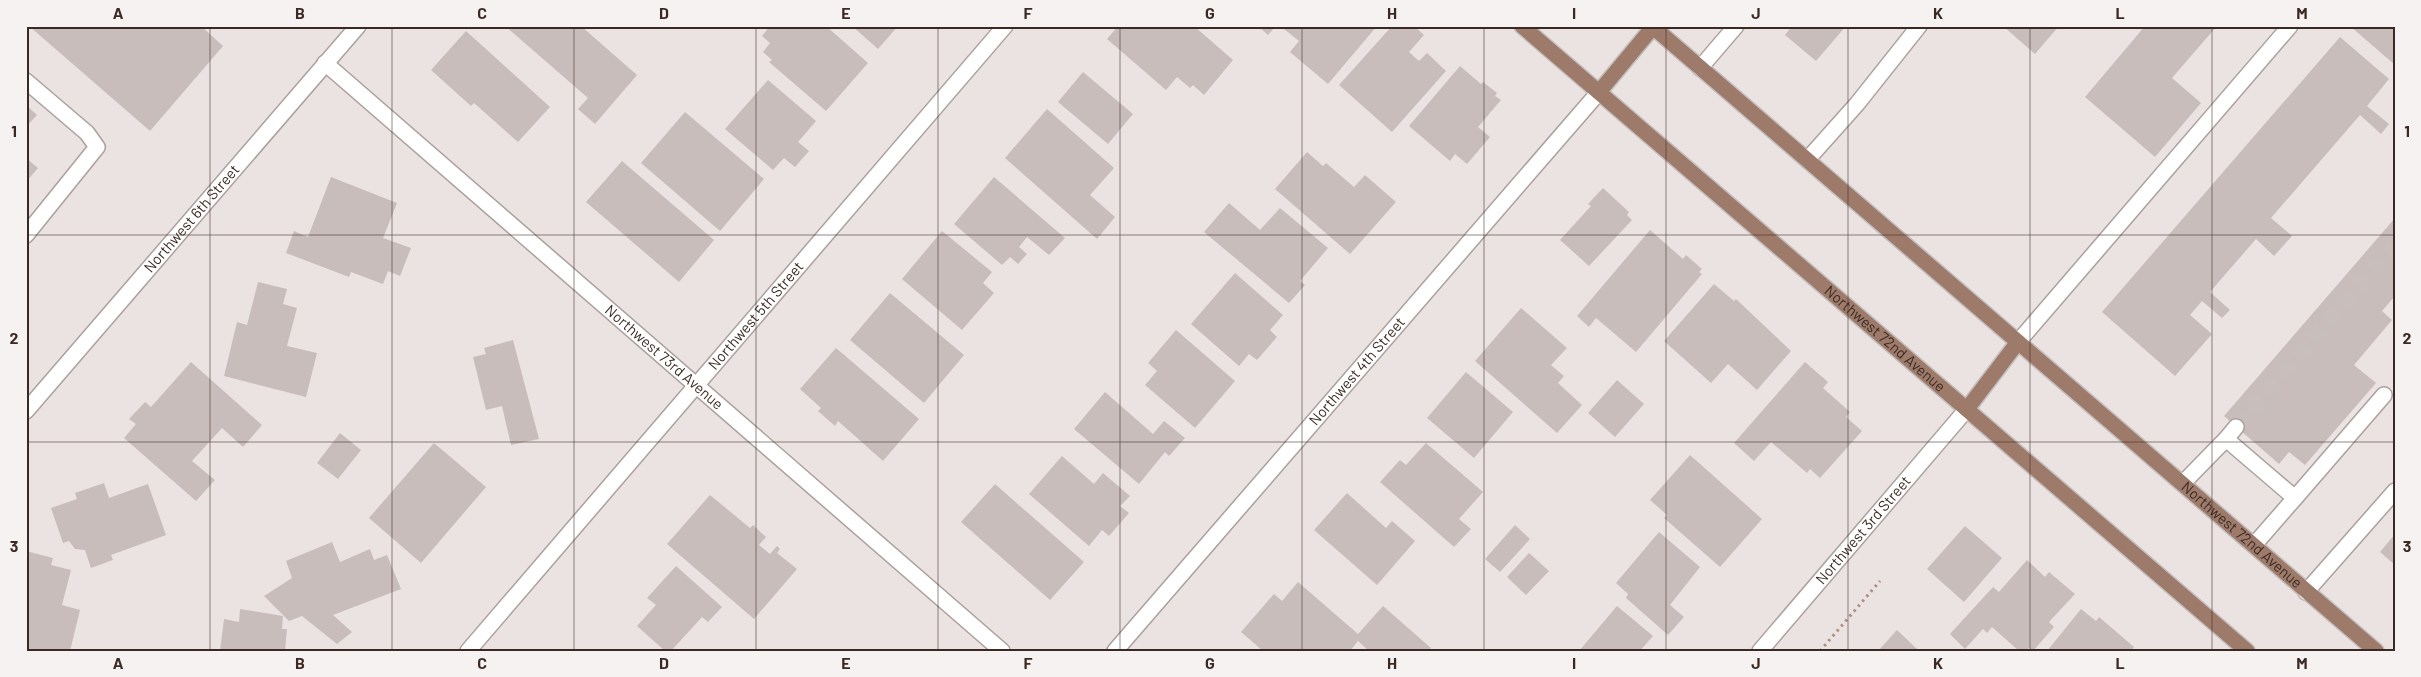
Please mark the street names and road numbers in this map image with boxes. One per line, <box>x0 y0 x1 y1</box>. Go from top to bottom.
street label: Northwest 6th Street <box>140 160 243 276</box>
street label: Northwest 5th Street <box>704 257 807 373</box>
street label: Northwest 72nd Avenue <box>1821 281 1950 395</box>
street label: Northwest 73rd Avenue <box>602 300 727 413</box>
street label: Northwest 4th Street <box>1305 313 1408 428</box>
street label: Northwest 3rd Street <box>1811 472 1914 587</box>
street label: Northwest 72nd Avenue <box>2178 477 2306 591</box>

